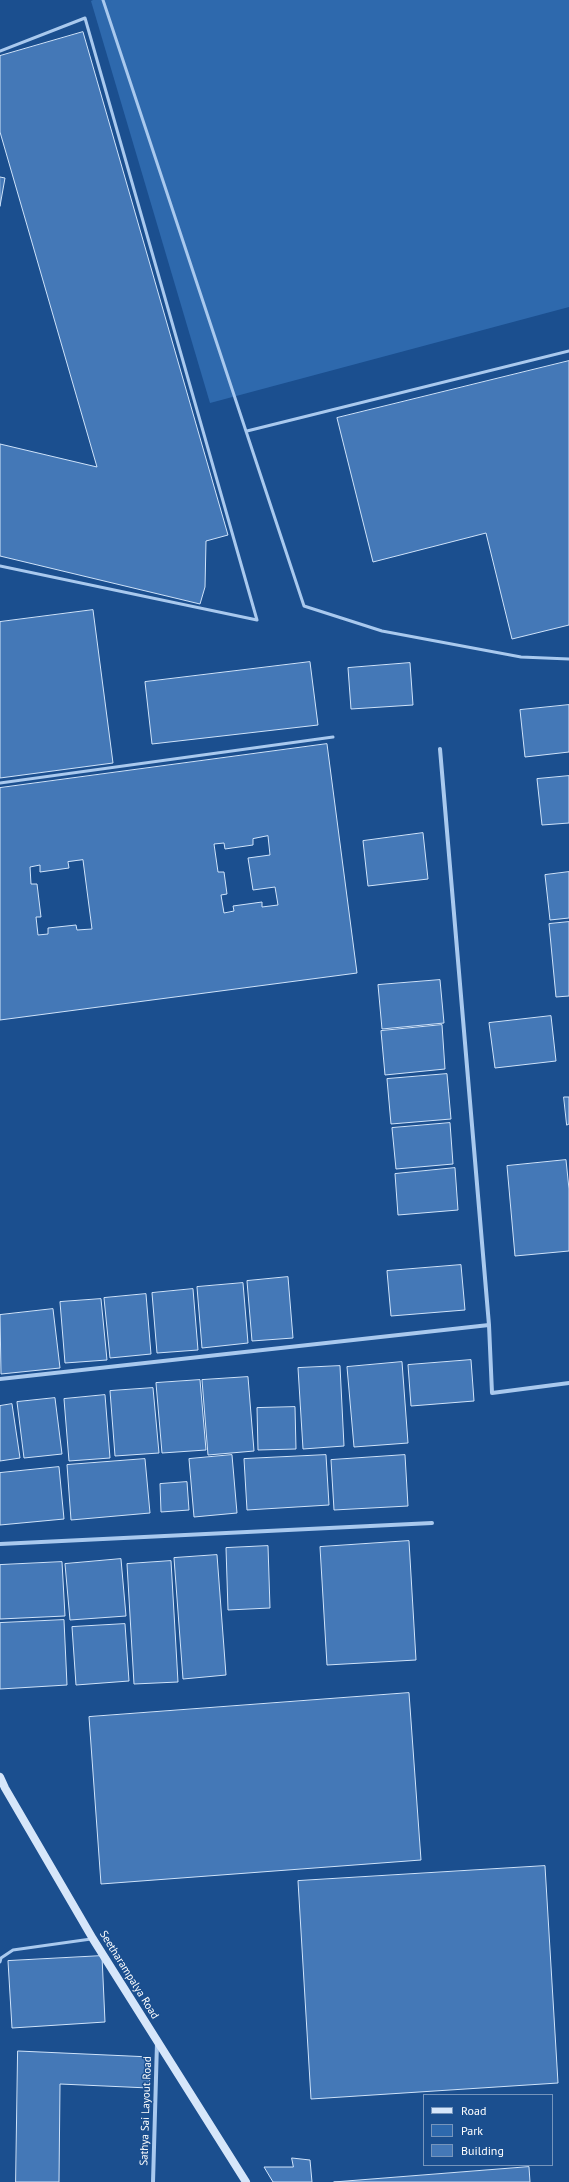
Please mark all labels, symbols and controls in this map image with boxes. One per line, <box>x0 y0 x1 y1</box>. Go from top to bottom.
street label: Seetharampalya Road <box>96 1928 162 2022</box>
street label: Sathya Sai Layout Road <box>137 2056 155 2166</box>
legend <box>423 2094 553 2166</box>
text: Road <box>461 2103 486 2118</box>
text: Park <box>461 2123 483 2138</box>
text: Building <box>461 2143 504 2158</box>

